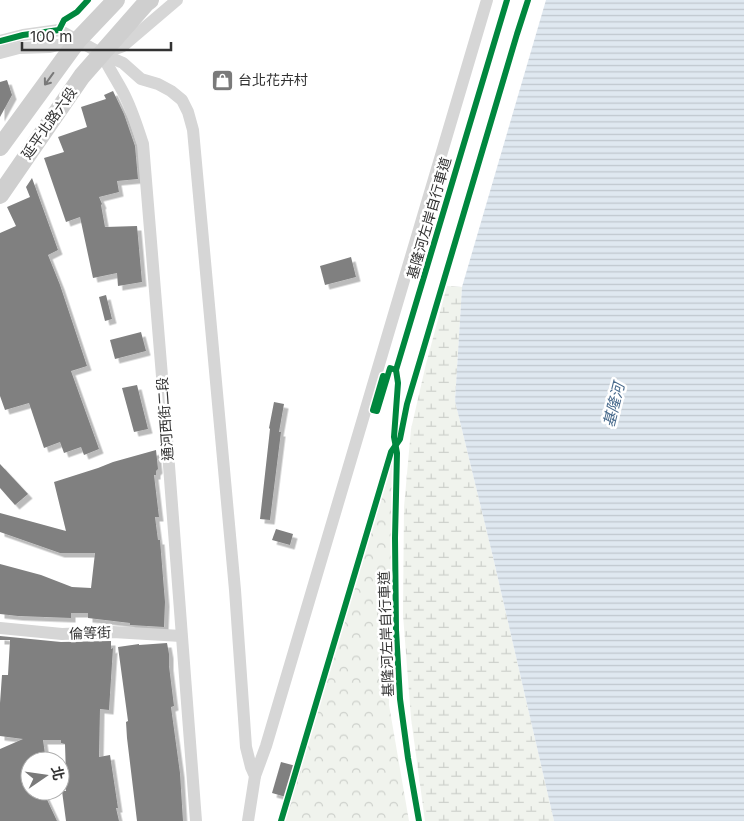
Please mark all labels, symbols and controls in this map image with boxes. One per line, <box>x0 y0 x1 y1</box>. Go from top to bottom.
scale bar <box>22 20 171 52</box>
text: 100 m <box>30 27 72 46</box>
shop icon: 台北花卉村 <box>210 68 234 92</box>
place label: 台北花卉村 <box>238 71 308 88</box>
one-way arrow <box>44 72 54 86</box>
street label: 延平北路六段 <box>18 83 80 162</box>
street label: 基隆河左岸自行車道 <box>403 155 454 281</box>
street label: 通河西街二段 <box>153 377 176 462</box>
water label: 基隆河 <box>599 378 629 429</box>
street label: 基隆河左岸自行車道 <box>375 571 396 697</box>
street label: 倫等街 <box>69 623 111 642</box>
north arrow <box>20 751 70 801</box>
text: 北 <box>48 764 68 782</box>

